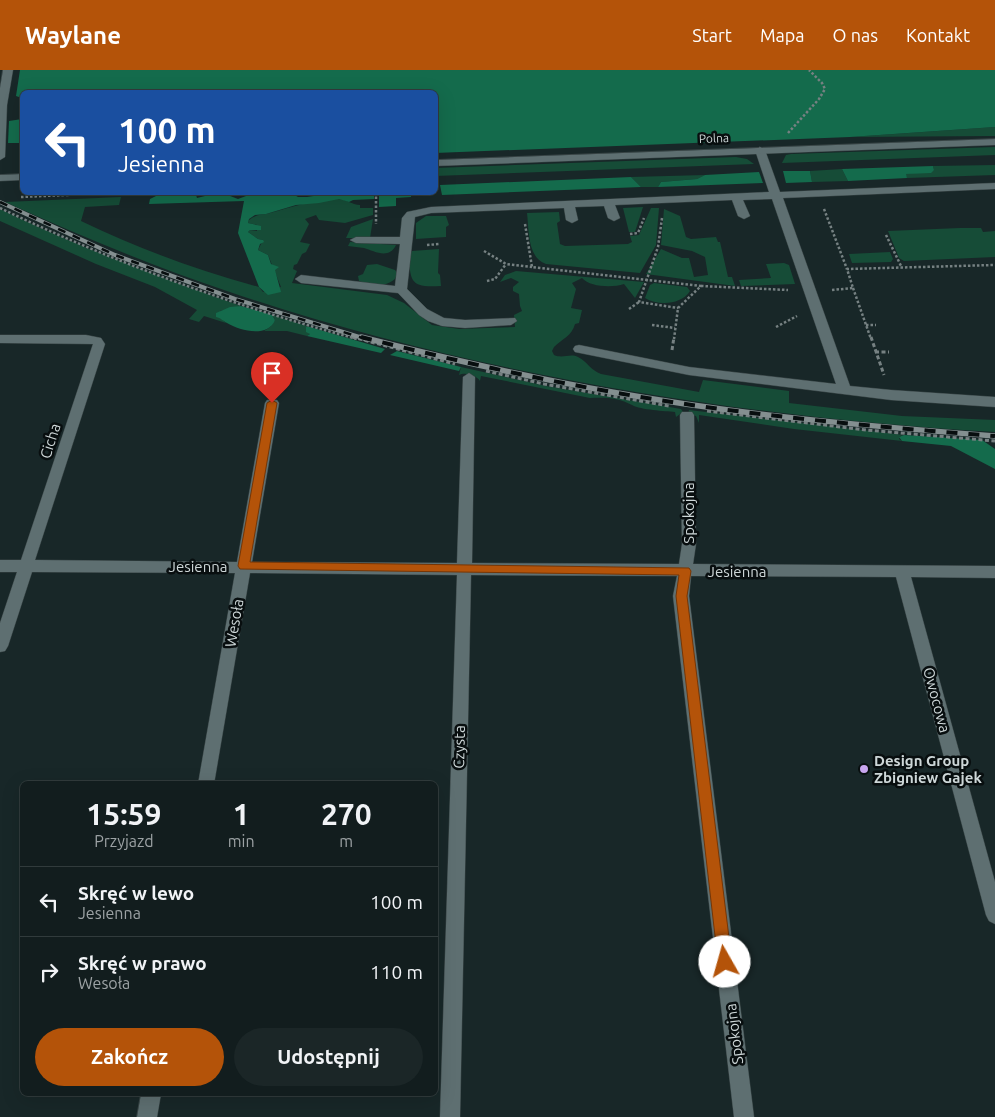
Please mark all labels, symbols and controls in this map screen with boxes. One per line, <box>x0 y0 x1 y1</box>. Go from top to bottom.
text: Waylane <box>25 22 121 49</box>
text: Start <box>692 25 732 45</box>
text: Mapa <box>760 25 805 45</box>
text: O nas <box>833 25 878 45</box>
text: Kontakt <box>906 25 970 45</box>
icon: left <box>35 110 100 175</box>
text: 100 m <box>118 110 216 150</box>
street label: Polna <box>699 131 729 145</box>
text: Jesienna <box>118 151 204 176</box>
pin <box>251 352 293 403</box>
icon: arrive <box>258 359 286 387</box>
street label: Cicha <box>36 421 64 461</box>
street label: Spokojna <box>680 482 697 544</box>
street label: Jesienna <box>169 558 227 575</box>
street label: Jesienna <box>708 563 766 580</box>
street label: Wesoła <box>221 597 247 649</box>
street label: Owocowa <box>920 665 954 735</box>
street label: Czysta <box>450 725 468 769</box>
place label: Design Group Zbigniew Gajek <box>874 752 982 786</box>
marker: Design Group Zbigniew Gajek <box>858 763 870 775</box>
text: 15:59 <box>86 797 161 831</box>
text: 1 <box>233 797 250 831</box>
text: 270 <box>321 797 372 831</box>
text: Przyjazd <box>94 832 154 850</box>
text: min <box>228 832 255 850</box>
text: m <box>339 832 353 850</box>
text: Skręć w lewo <box>78 882 194 904</box>
icon: left <box>35 888 63 916</box>
text: 100 m <box>370 891 423 913</box>
text: Jesienna <box>78 904 141 922</box>
position arrow <box>698 935 750 987</box>
text: Skręć w prawo <box>78 952 207 974</box>
icon: right <box>35 958 63 986</box>
text: 110 m <box>370 961 423 983</box>
text: Wesoła <box>78 974 130 992</box>
street label: Spokojna <box>722 1002 746 1066</box>
button: Zakończ <box>35 1028 224 1086</box>
button: Udostępnij <box>234 1028 423 1086</box>

